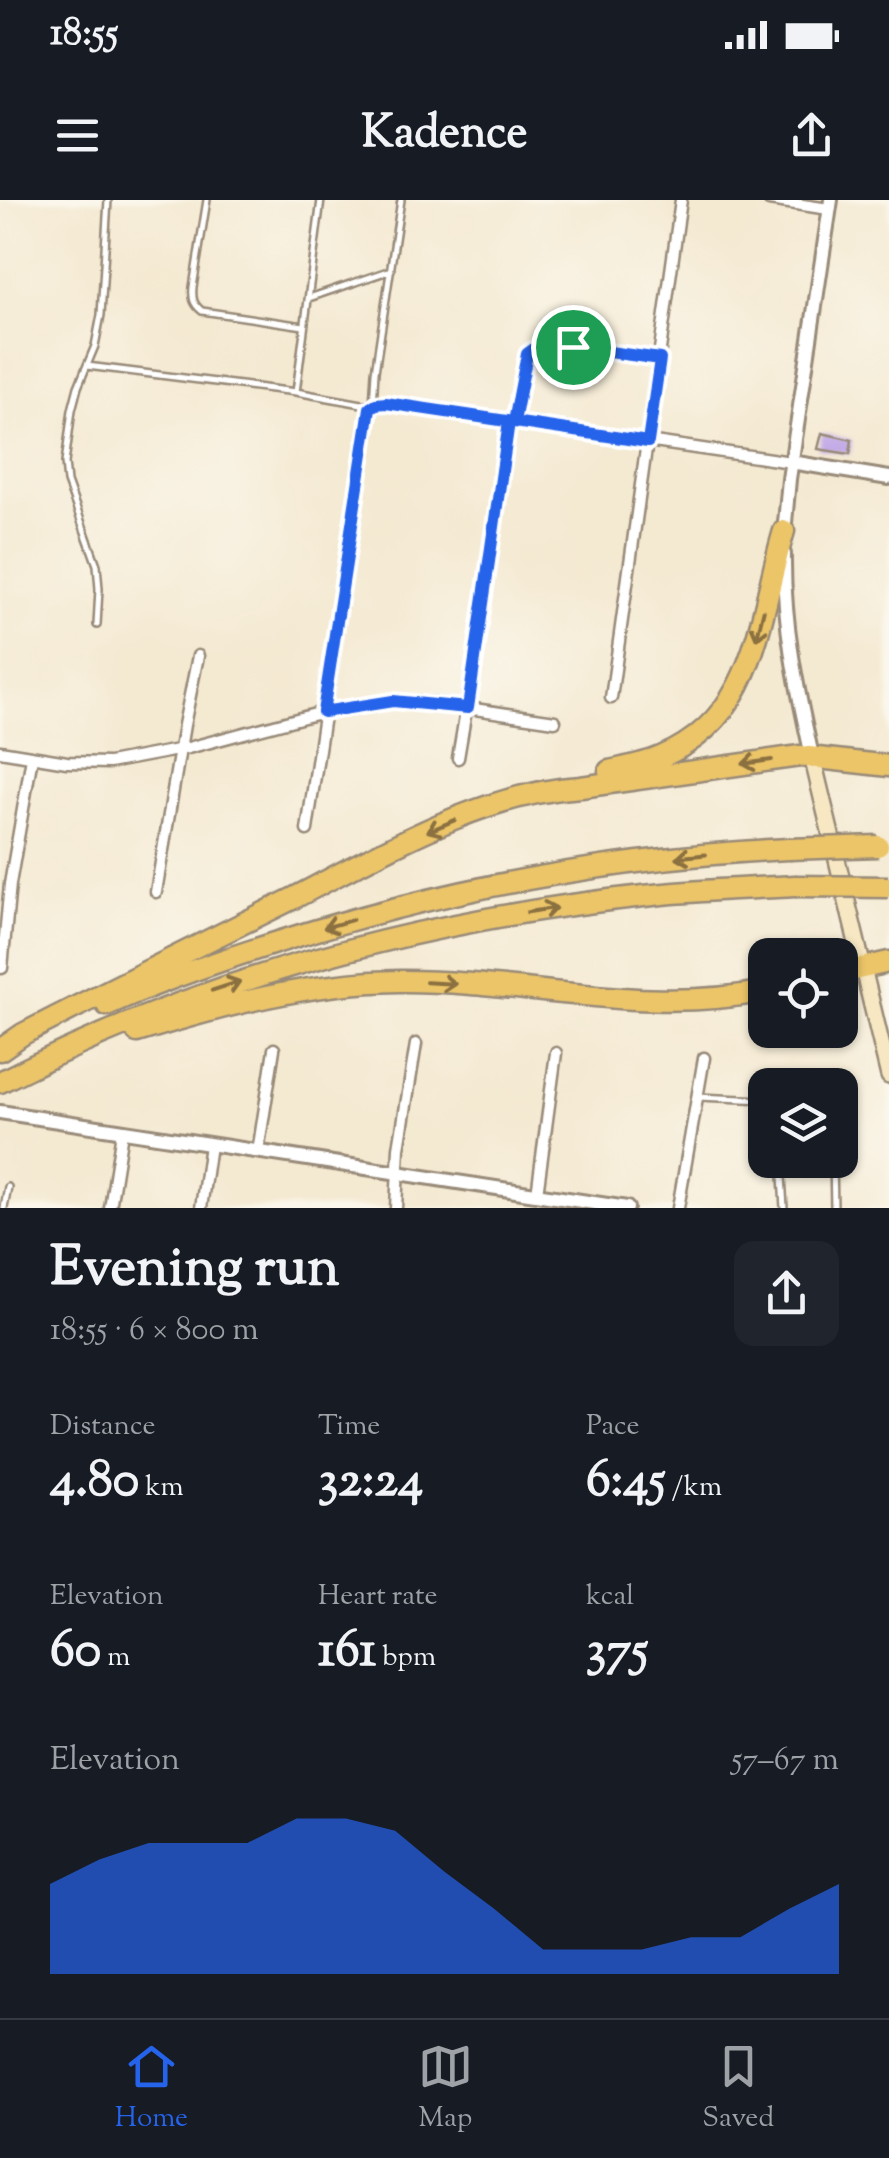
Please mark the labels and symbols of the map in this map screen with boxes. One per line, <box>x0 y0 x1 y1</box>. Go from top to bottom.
pin <box>531 305 616 390</box>
one-way arrow <box>750 609 768 641</box>
one-way arrow <box>742 753 774 771</box>
one-way arrow <box>426 818 456 836</box>
one-way arrow <box>676 847 708 866</box>
one-way arrow <box>525 900 558 919</box>
one-way arrow <box>323 916 355 934</box>
one-way arrow <box>425 974 457 993</box>
one-way arrow <box>210 976 242 994</box>

